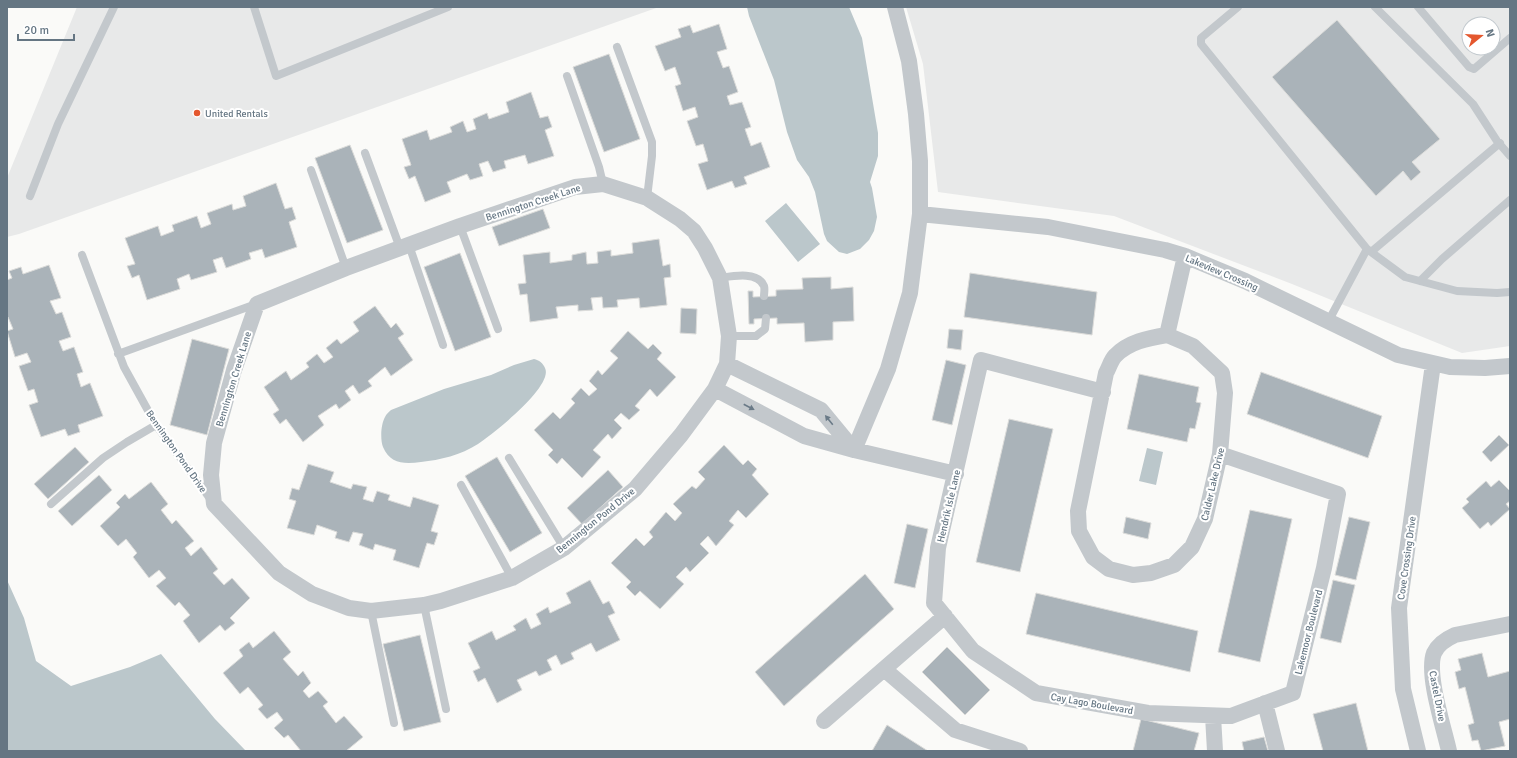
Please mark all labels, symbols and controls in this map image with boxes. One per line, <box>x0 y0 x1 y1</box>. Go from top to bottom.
scale bar <box>18 16 74 42</box>
north arrow <box>1461 16 1501 56</box>
text: 20 m <box>24 23 49 38</box>
text: N <box>1483 27 1497 39</box>
marker: United Rentals <box>192 108 202 118</box>
place label: United Rentals <box>205 108 269 120</box>
street label: Bennington Creek Lane <box>484 182 582 224</box>
street label: Lakeview Crossing <box>1183 252 1260 294</box>
street label: Bennington Creek Lane <box>214 330 254 428</box>
one-way arrow <box>744 404 755 410</box>
street label: Bennington Pond Drive <box>143 408 209 495</box>
one-way arrow <box>825 414 833 425</box>
street label: Calder Lake Drive <box>1199 446 1227 522</box>
street label: Hendrik Isle Lane <box>935 469 963 544</box>
street label: Bennington Pond Drive <box>554 485 637 556</box>
street label: Cove Crossing Drive <box>1395 516 1419 601</box>
street label: Lakemoor Boulevard <box>1293 588 1325 676</box>
street label: Castel Drive <box>1426 670 1448 723</box>
street label: Cay Lago Boulevard <box>1050 691 1134 717</box>

